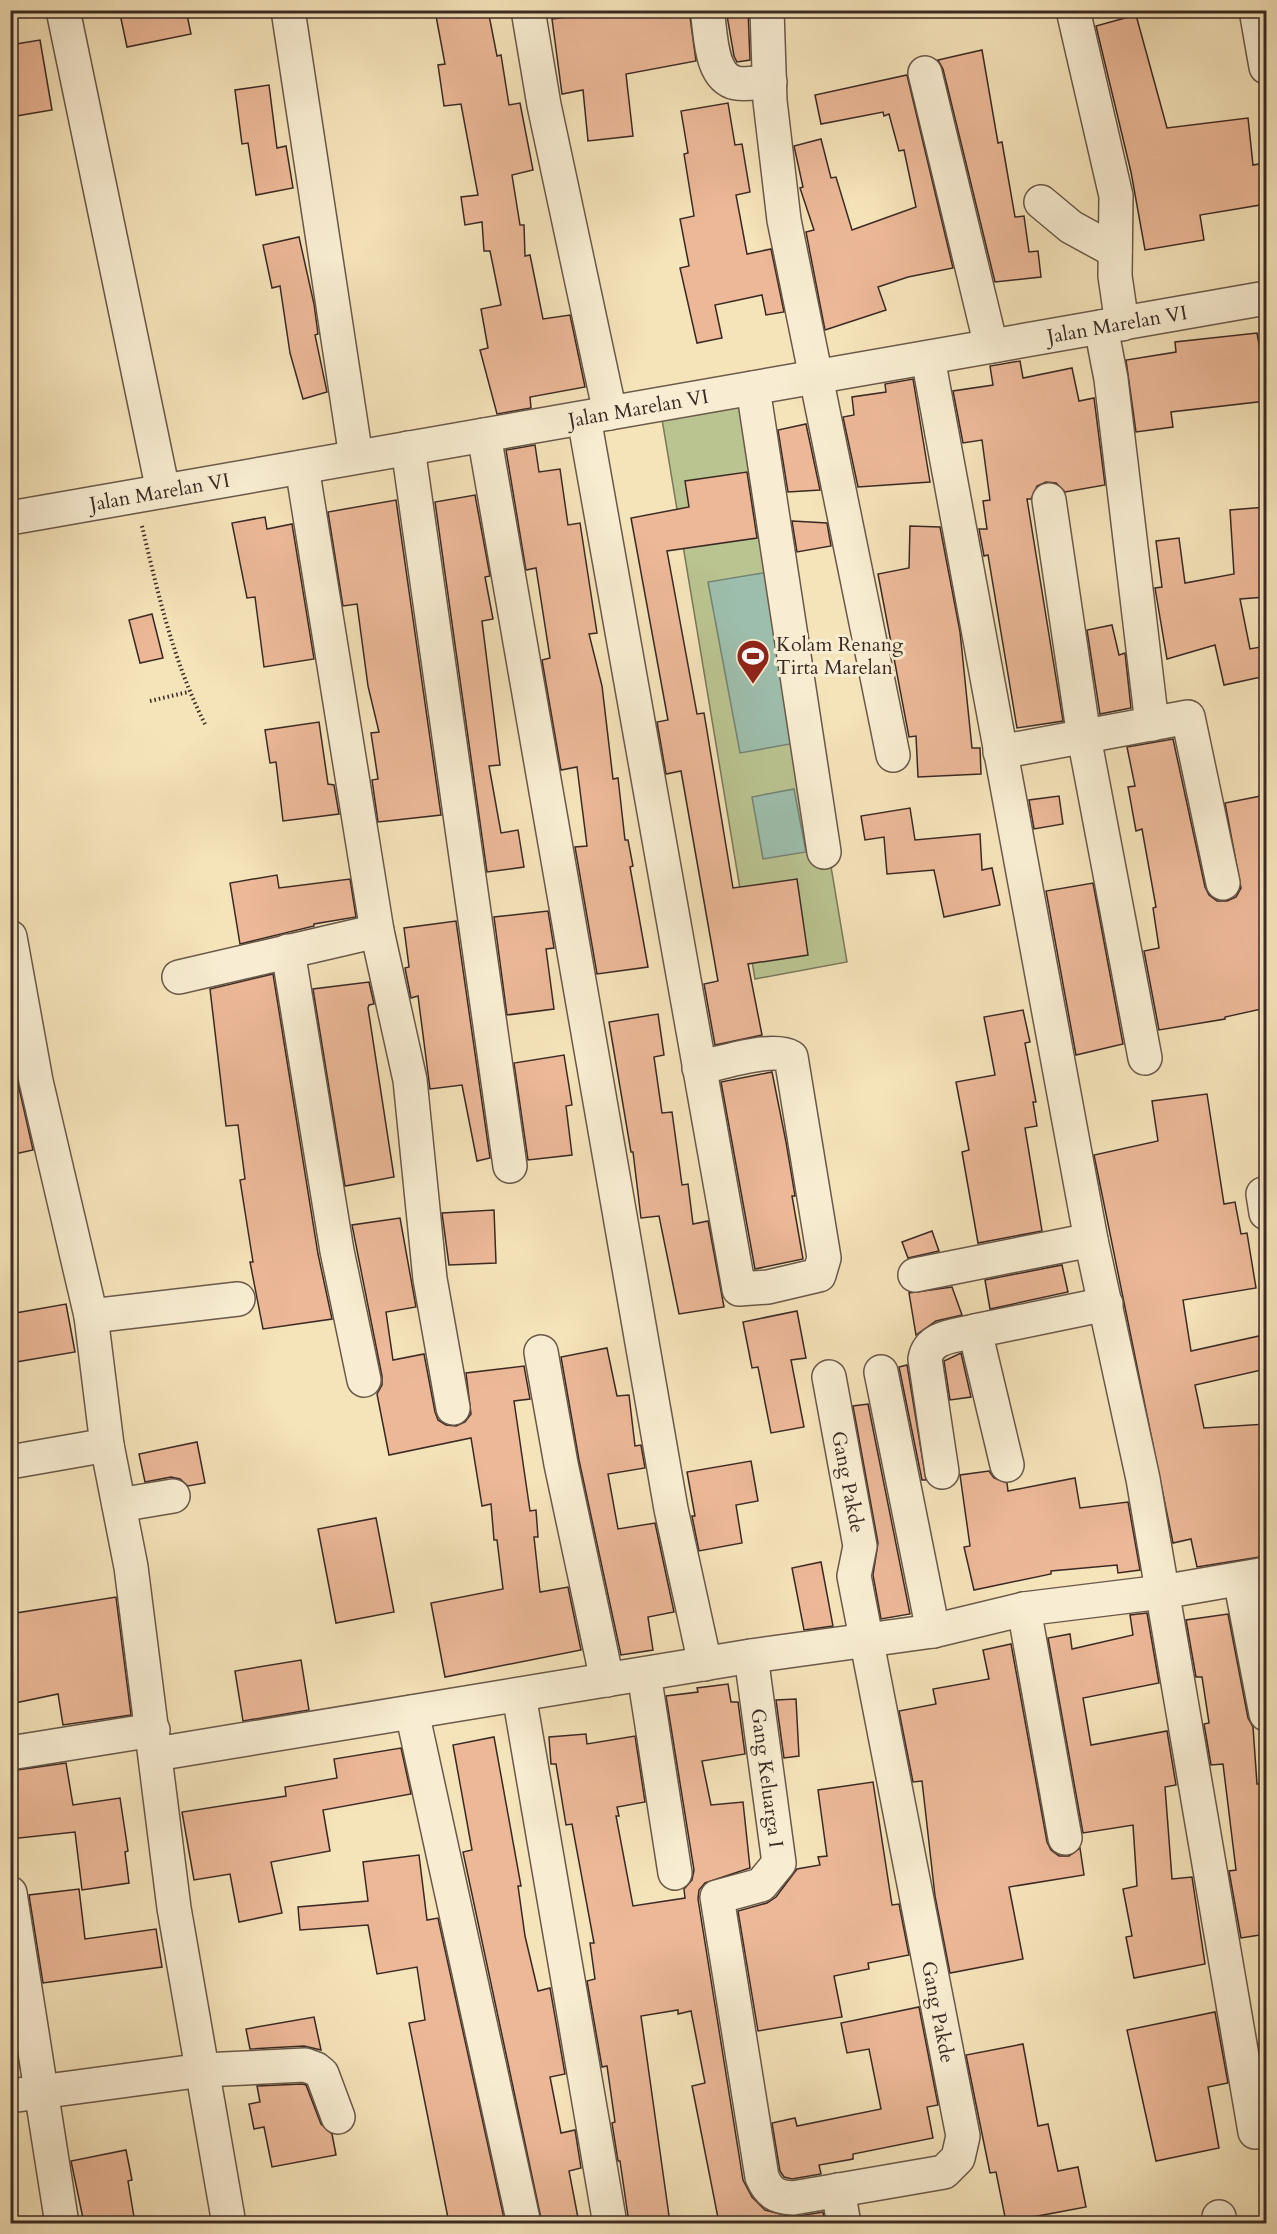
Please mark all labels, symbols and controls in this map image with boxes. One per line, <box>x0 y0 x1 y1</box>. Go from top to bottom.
street label: Jalan Marelan VI <box>1042 299 1189 350</box>
street label: Jalan Marelan VI <box>563 382 711 434</box>
street label: Jalan Marelan VI <box>85 466 232 518</box>
place label: Kolam Renang Tirta Marelan <box>776 631 904 681</box>
sports icon: Kolam Renang Tirta Marelan <box>735 638 771 685</box>
street label: Gang Pakde <box>825 1429 871 1535</box>
street label: Gang Keluarga I <box>745 1706 790 1849</box>
street label: Gang Pakde <box>915 1959 961 2065</box>

